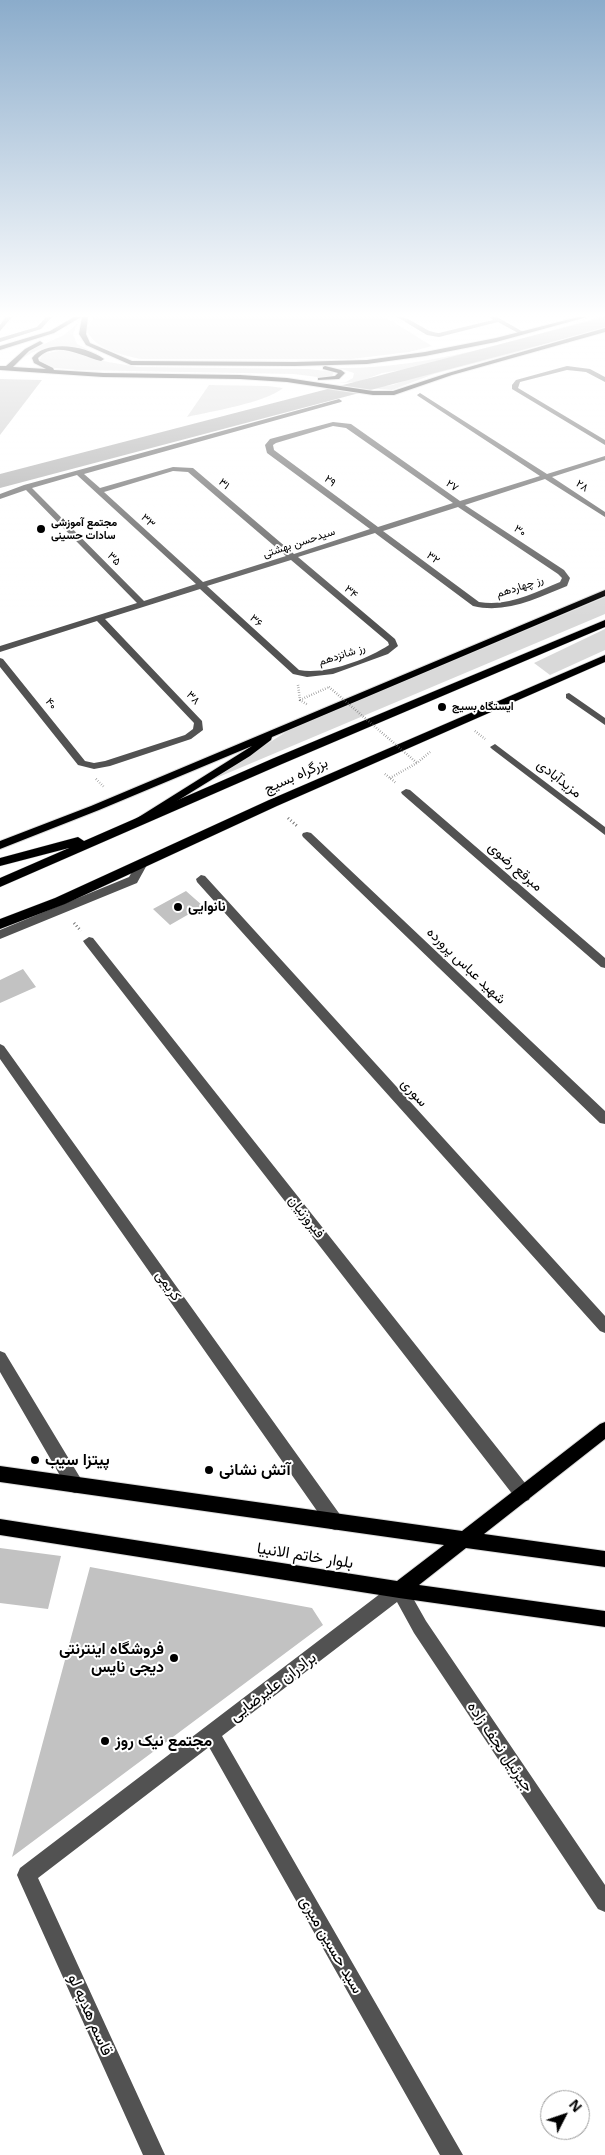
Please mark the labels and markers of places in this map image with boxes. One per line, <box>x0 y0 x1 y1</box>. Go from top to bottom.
place label: مجتمع آموزشی سادات حسینی <box>51 516 117 542</box>
marker: مجتمع آموزشی سادات حسینی <box>35 523 47 535</box>
place label: ایستگاه بسیج <box>452 700 514 714</box>
marker: ایستگاه بسیج <box>436 701 448 713</box>
place label: نانوایی <box>188 899 226 915</box>
marker: نانوایی <box>172 901 184 913</box>
place label: پیتزا سیب <box>45 1450 110 1470</box>
marker: پیتزا سیب <box>29 1454 41 1466</box>
place label: آتش نشانی <box>219 1460 291 1480</box>
marker: آتش نشانی <box>203 1464 215 1476</box>
place label: فروشگاه اینترنتی دیجی نایس <box>59 1639 164 1677</box>
marker: فروشگاه اینترنتی دیجی نایس <box>168 1652 180 1664</box>
place label: مجتمع نیک‌ روز <box>115 1731 212 1751</box>
marker: مجتمع نیک‌ روز <box>99 1735 111 1747</box>

